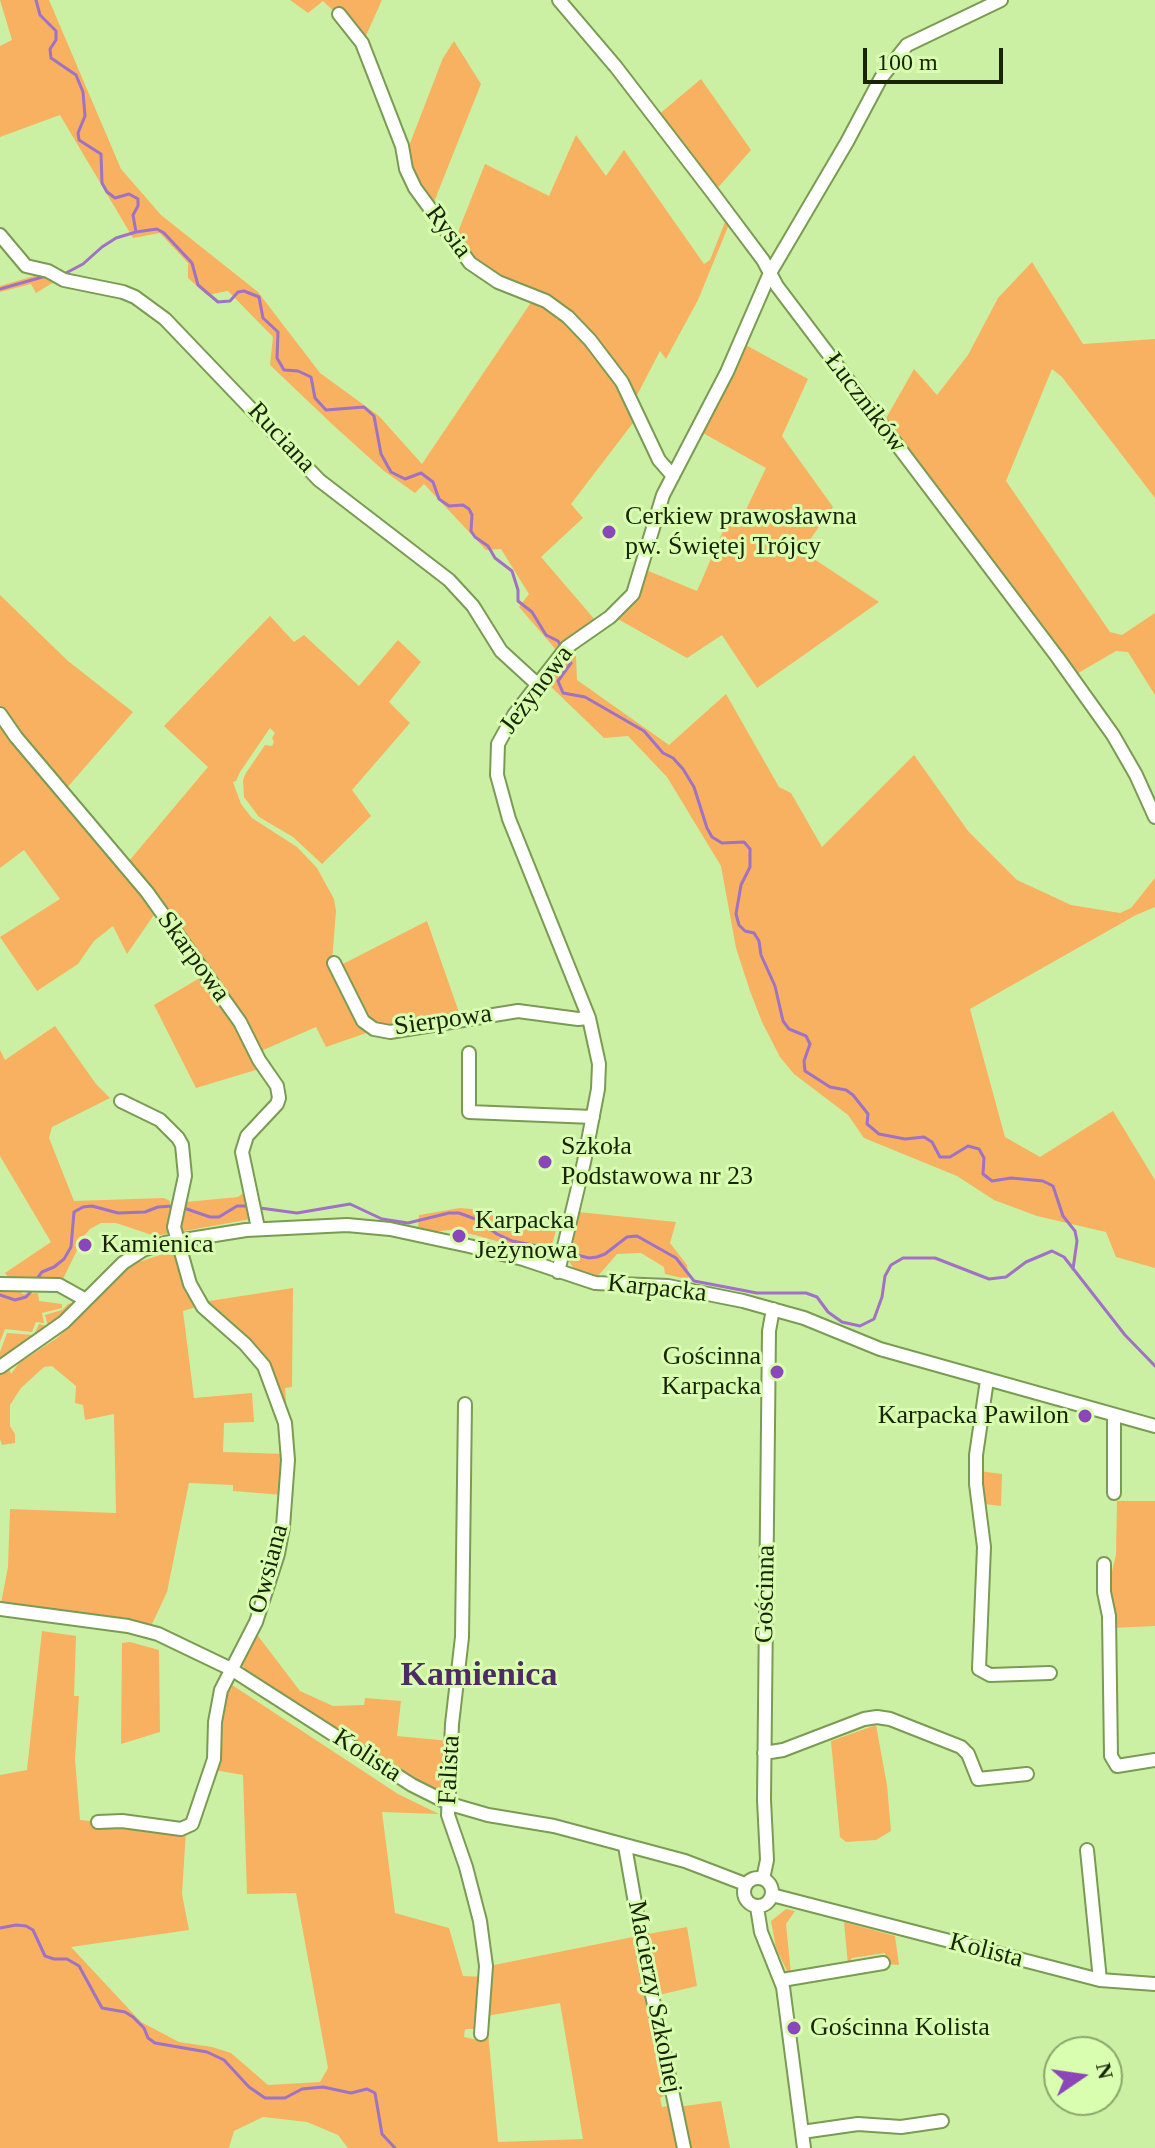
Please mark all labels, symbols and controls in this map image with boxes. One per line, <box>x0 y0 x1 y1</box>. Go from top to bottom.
scale bar <box>867 32 1007 82</box>
text: 100 m <box>877 49 938 75</box>
street label: Rysia <box>418 199 478 265</box>
street label: Łuczników <box>817 347 913 459</box>
street label: Ruciana <box>241 396 321 480</box>
place label: Cerkiew prawosławna pw. Świętej Trójcy <box>625 501 857 562</box>
marker: Cerkiew prawosławna pw. Świętej Trójcy <box>600 523 618 541</box>
street label: Jeżynowa <box>494 640 580 740</box>
street label: Skarpowa <box>150 906 236 1008</box>
street label: Sierpowa <box>392 999 494 1043</box>
place label: Szkoła Podstawowa nr 23 <box>561 1131 753 1192</box>
marker: Szkoła Podstawowa nr 23 <box>536 1153 554 1171</box>
place label: Karpacka Jeżynowa <box>475 1205 578 1266</box>
marker: Karpacka Jeżynowa <box>450 1227 468 1245</box>
place label: Kamienica <box>101 1229 214 1261</box>
marker: Kamienica <box>76 1236 94 1254</box>
street label: Karpacka <box>606 1268 708 1310</box>
place label: Gościnna Karpacka <box>661 1341 761 1402</box>
marker: Gościnna Karpacka <box>768 1363 786 1381</box>
place label: Karpacka Pawilon <box>878 1400 1069 1432</box>
marker: Karpacka Pawilon <box>1076 1407 1094 1425</box>
street label: Owsiana <box>242 1521 296 1617</box>
street label: Gościnna <box>750 1545 782 1643</box>
district label: Kamienica <box>401 1656 557 1696</box>
street label: Kolista <box>327 1722 407 1790</box>
street label: Falista <box>433 1735 467 1805</box>
street label: Macierzy Szkolnej <box>620 1898 688 2096</box>
street label: Kolista <box>946 1927 1026 1975</box>
place label: Gościnna Kolista <box>810 2012 990 2044</box>
marker: Gościnna Kolista <box>785 2019 803 2037</box>
north arrow <box>1043 2036 1123 2116</box>
text: N <box>1091 2060 1119 2081</box>

